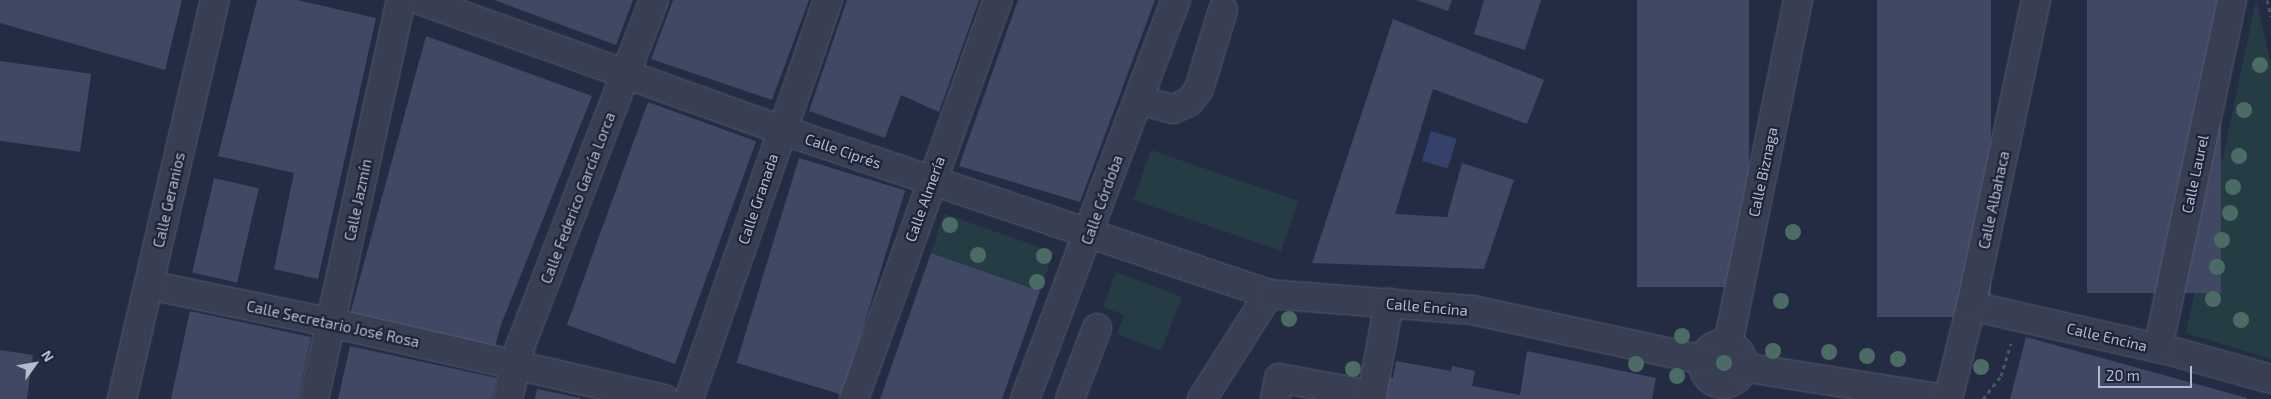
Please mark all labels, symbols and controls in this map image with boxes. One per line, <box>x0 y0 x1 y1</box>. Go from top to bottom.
street label: Calle Federico García Lorca <box>537 110 619 286</box>
street label: Calle Biznaga <box>1745 126 1781 218</box>
street label: Calle Ciprés <box>802 130 884 172</box>
street label: Calle Laurel <box>2178 133 2212 215</box>
street label: Calle Albahaca <box>1975 149 2013 251</box>
street label: Calle Geranios <box>149 151 189 249</box>
street label: Calle Granada <box>734 151 782 247</box>
street label: Calle Córdoba <box>1077 153 1127 247</box>
street label: Calle Almería <box>901 154 949 244</box>
street label: Calle Jazmín <box>340 157 376 243</box>
street label: Calle Encina <box>1385 294 1469 320</box>
street label: Calle Secretario José Rosa <box>245 297 421 351</box>
street label: Calle Encina <box>2065 319 2149 355</box>
north arrow <box>10 339 60 389</box>
text: N <box>38 347 58 365</box>
scale bar <box>2101 356 2195 388</box>
text: 20 m <box>2106 366 2140 384</box>

